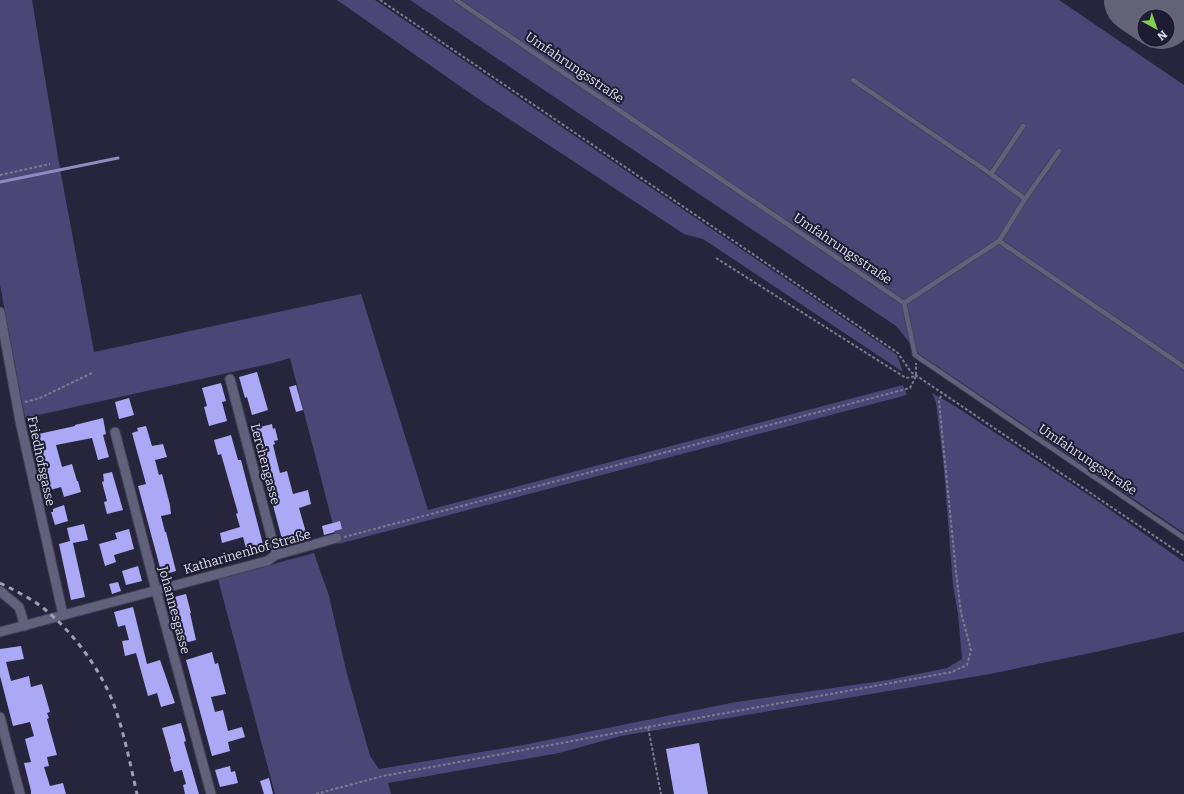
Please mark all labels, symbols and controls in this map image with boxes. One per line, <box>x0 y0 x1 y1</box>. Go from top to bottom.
north arrow <box>1136 8 1176 48</box>
text: N <box>1154 28 1170 43</box>
street label: Umfahrungsstraße <box>522 29 627 106</box>
street label: Umfahrungsstraße <box>790 210 895 287</box>
street label: Friedhofsgasse <box>25 415 58 507</box>
street label: Umfahrungsstraße <box>1035 421 1140 498</box>
street label: Lerchengasse <box>248 422 284 506</box>
street label: Katharinenhof Straße <box>182 526 312 577</box>
street label: Johannesgasse <box>155 564 193 656</box>

